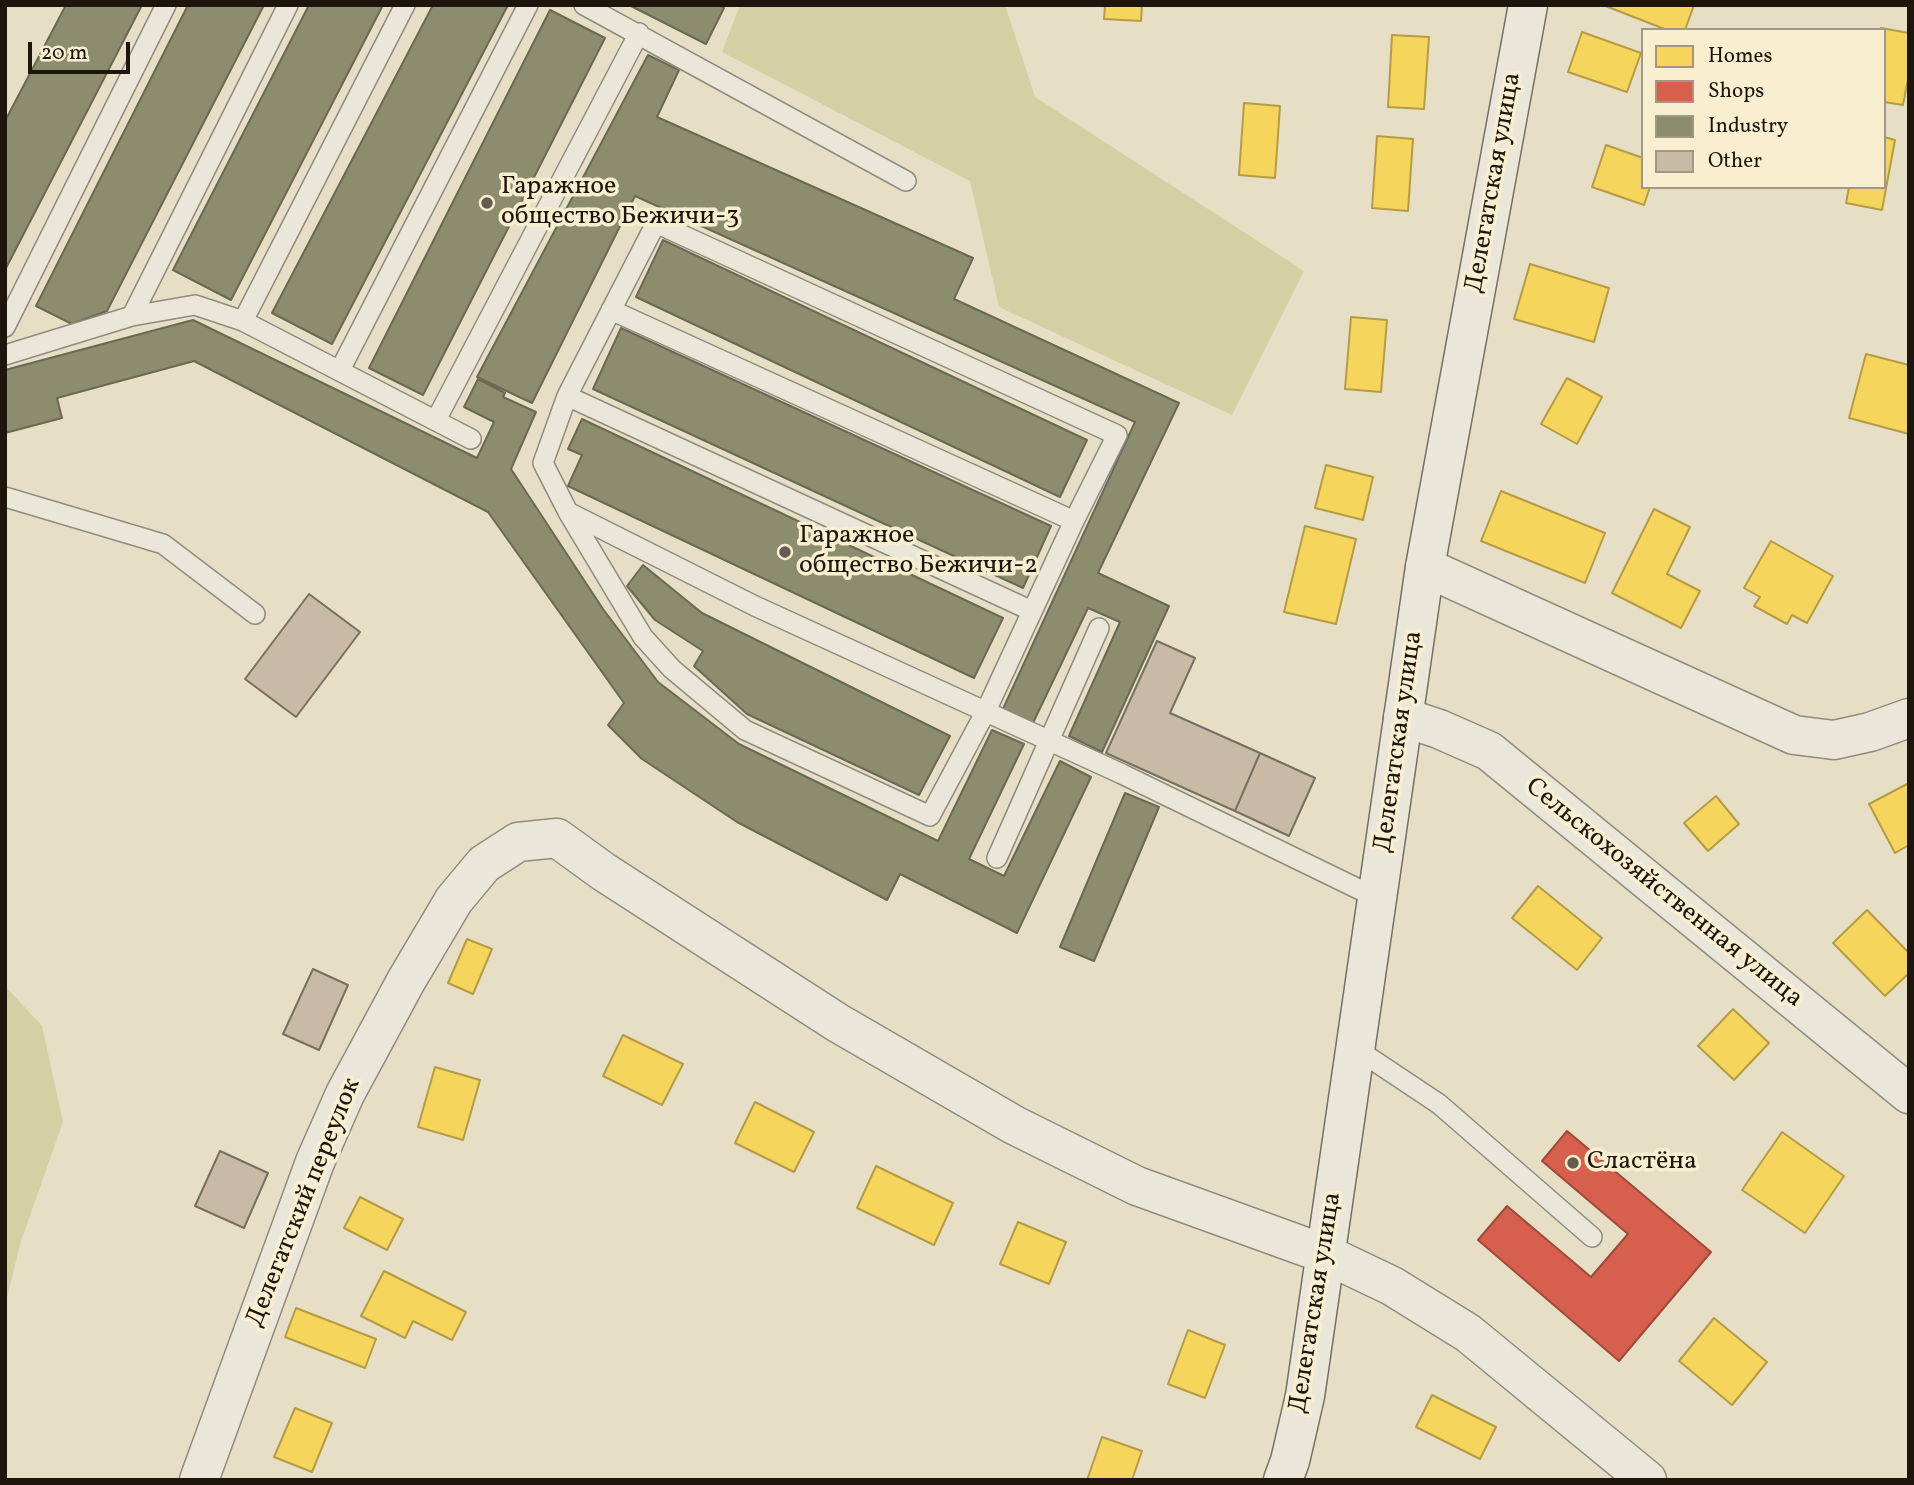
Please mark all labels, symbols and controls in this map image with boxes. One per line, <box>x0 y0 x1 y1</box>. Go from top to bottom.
scale bar <box>32 28 133 72</box>
legend <box>1641 28 1886 189</box>
text: 20 m <box>41 39 87 68</box>
text: Homes <box>1708 42 1773 71</box>
street label: Делегатская улица <box>1460 70 1530 296</box>
text: Shops <box>1708 77 1764 106</box>
text: Industry <box>1708 112 1788 141</box>
text: Other <box>1708 147 1762 176</box>
place label: Гаражное общество Бежичи-3 <box>501 172 739 234</box>
marker: Гаражное общество Бежичи-3 <box>479 195 495 211</box>
place label: Гаражное общество Бежичи-2 <box>799 521 1038 582</box>
marker: Гаражное общество Бежичи-2 <box>777 544 793 560</box>
street label: Делегатская улица <box>1369 629 1431 855</box>
street label: Сельскохозяйственная улица <box>1518 772 1808 1016</box>
street label: Делегатский переулок <box>241 1074 369 1332</box>
place label: Сластёна <box>1587 1147 1697 1179</box>
marker: Сластёна <box>1565 1155 1581 1171</box>
street label: Делегатская улица <box>1284 1190 1350 1416</box>

